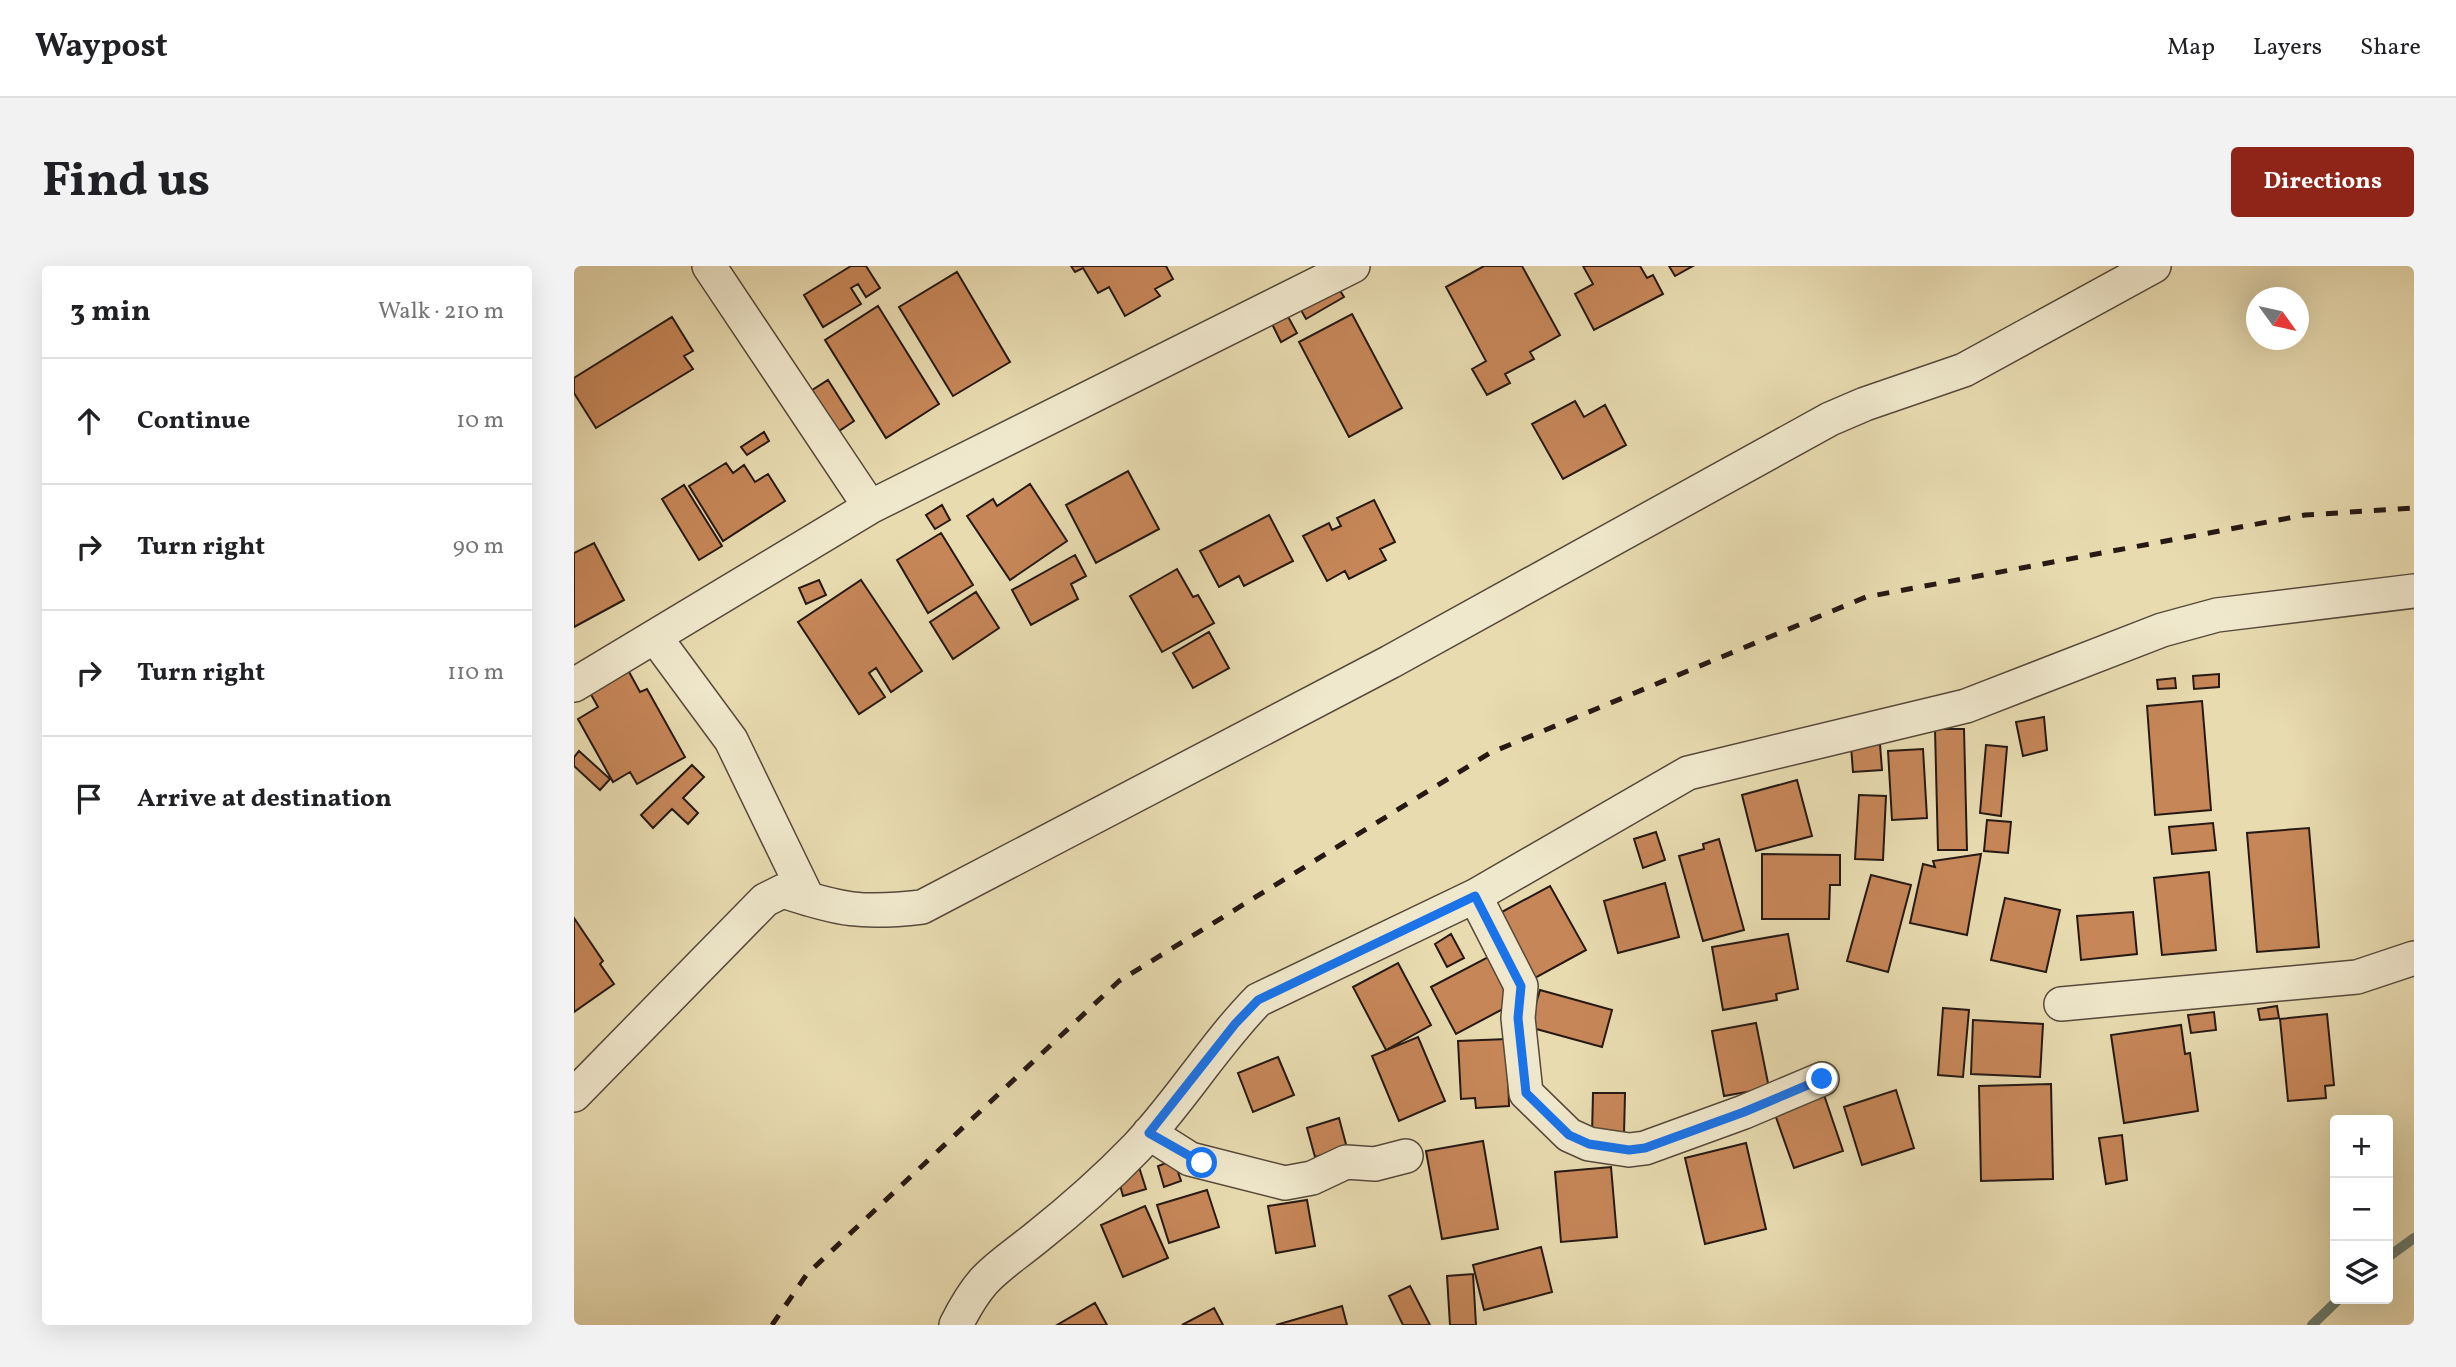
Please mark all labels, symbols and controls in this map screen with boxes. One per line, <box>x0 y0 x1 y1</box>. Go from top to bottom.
text: Waypost <box>35 25 168 71</box>
text: Map <box>2167 31 2215 65</box>
text: Layers <box>2253 31 2322 65</box>
text: Share <box>2360 31 2421 65</box>
button: Directions <box>2231 147 2414 217</box>
text: Find us <box>42 148 210 217</box>
north arrow <box>2246 287 2309 350</box>
text: 3 min <box>70 291 151 333</box>
text: Walk · 210 m <box>378 296 504 328</box>
icon: ahead <box>70 402 108 440</box>
text: Continue <box>137 403 250 439</box>
text: 10 m <box>456 405 504 437</box>
icon: right <box>70 528 108 566</box>
text: Turn right <box>137 529 265 565</box>
text: 90 m <box>453 531 504 563</box>
icon: right <box>70 654 108 692</box>
text: Turn right <box>137 655 265 691</box>
text: 110 m <box>447 657 504 689</box>
icon: arrive <box>70 780 108 818</box>
text: Arrive at destination <box>137 781 392 817</box>
route end <box>1806 1063 1837 1094</box>
map controls <box>2330 1115 2393 1304</box>
button: + <box>2330 1115 2393 1178</box>
route start <box>1186 1147 1217 1178</box>
button: − <box>2330 1178 2393 1241</box>
button: layers <box>2330 1241 2393 1304</box>

